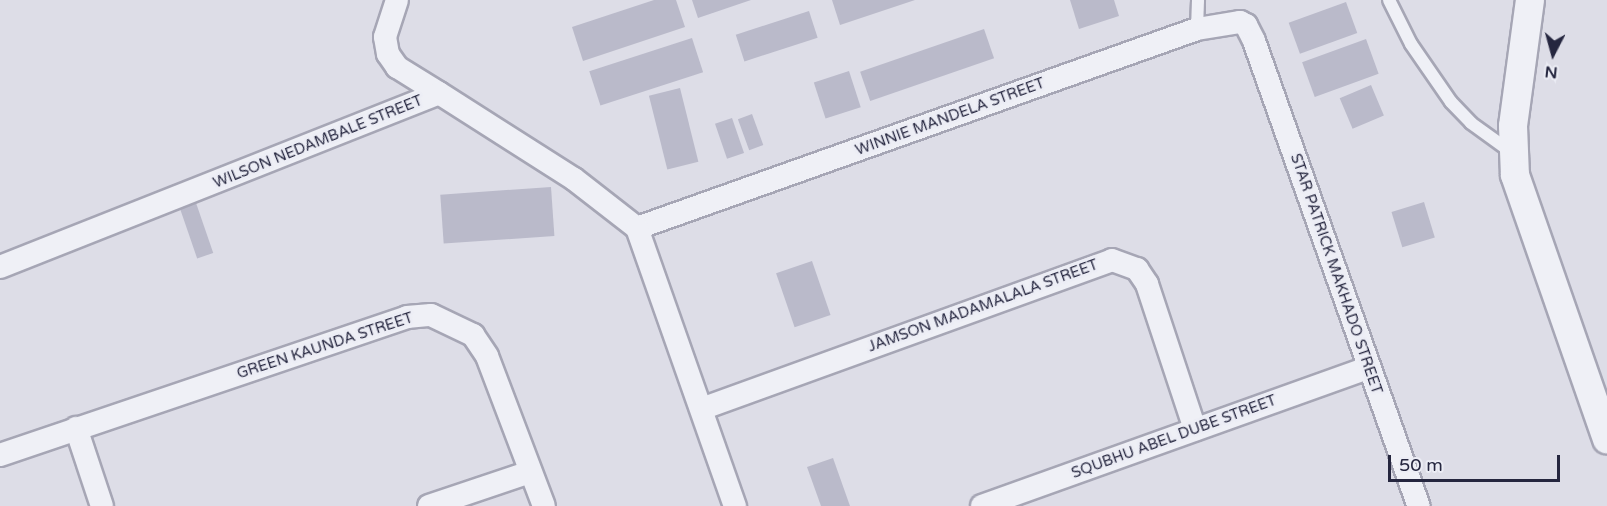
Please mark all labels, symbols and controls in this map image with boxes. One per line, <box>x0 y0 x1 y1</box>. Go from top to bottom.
north arrow <box>1523 24 1583 84</box>
text: N <box>1544 61 1559 83</box>
street label: WINNIE MANDELA STREET <box>853 74 1047 160</box>
street label: WILSON NEDAMBALE STREET <box>211 92 425 192</box>
street label: STAR PATRICK MAKHADO STREET <box>1286 151 1386 397</box>
street label: JAMSON MADAMALALA STREET <box>866 256 1100 356</box>
street label: GREEN KAUNDA STREET <box>235 309 415 383</box>
street label: SQUBHU ABEL DUBE STREET <box>1069 391 1279 483</box>
scale bar <box>1391 443 1564 481</box>
text: 50 m <box>1399 454 1443 476</box>

